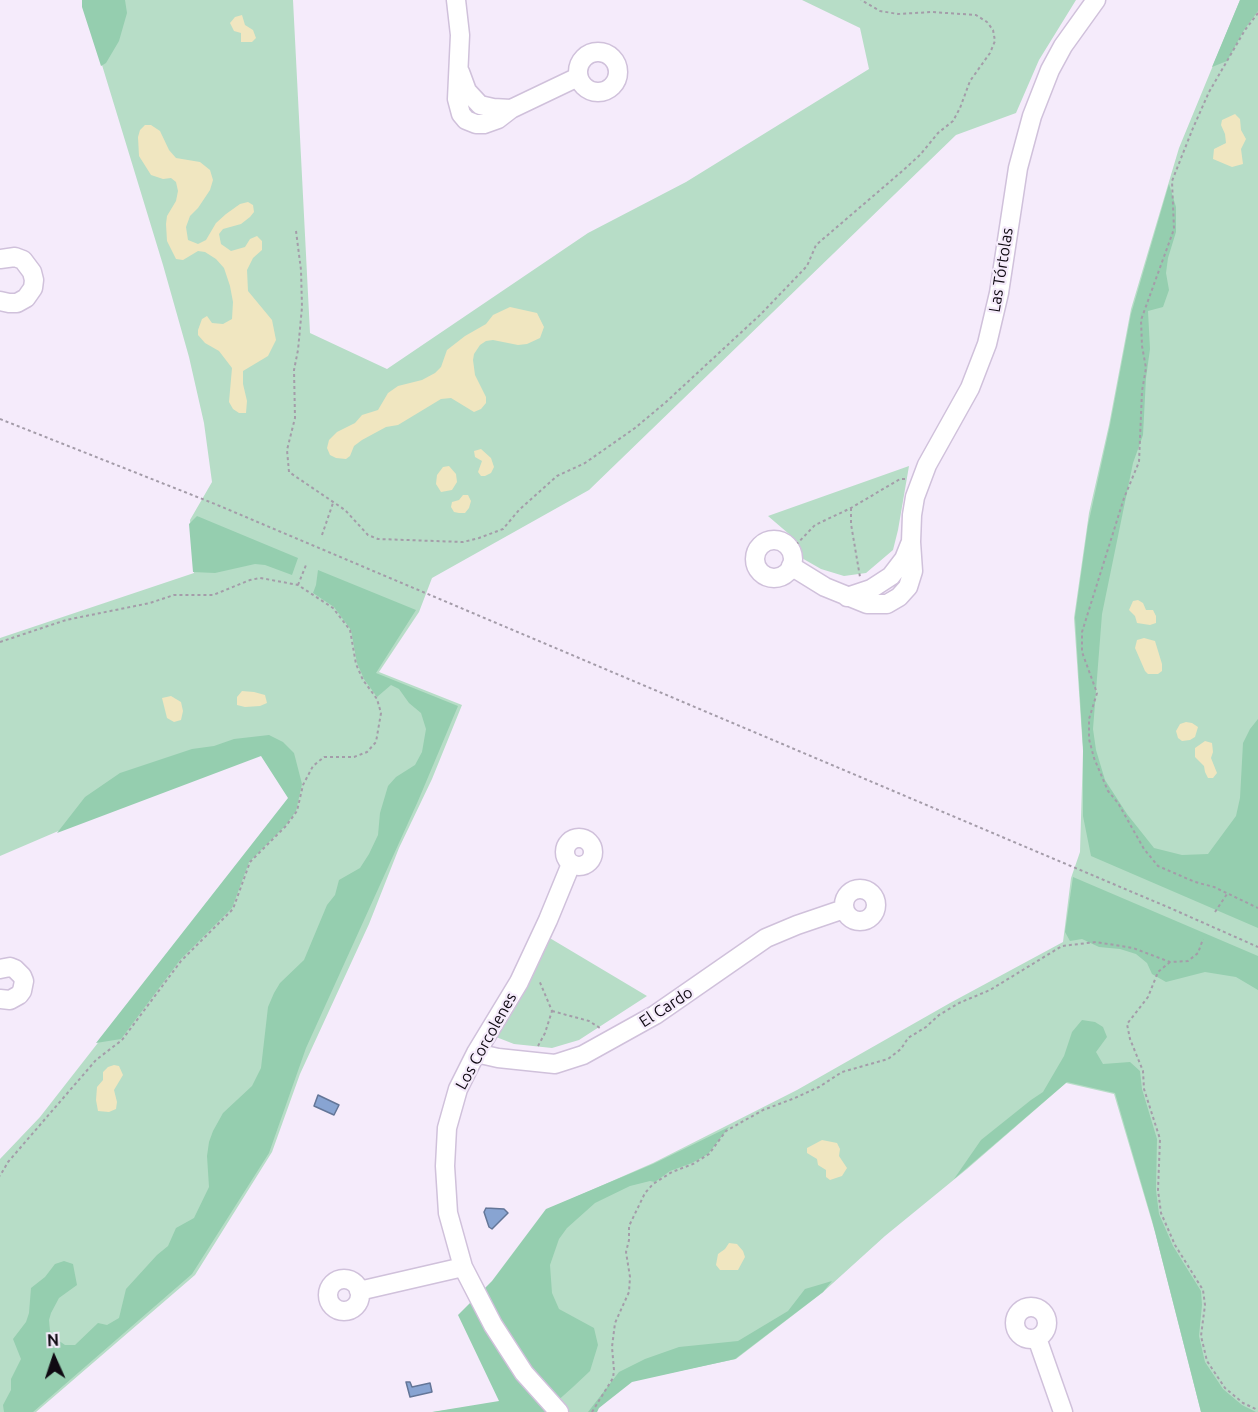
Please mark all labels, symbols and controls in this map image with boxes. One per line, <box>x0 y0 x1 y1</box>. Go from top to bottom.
street label: Las Tórtolas <box>985 226 1017 314</box>
street label: El Cardo <box>636 983 696 1031</box>
street label: Los Corcolenes <box>451 989 521 1093</box>
north arrow <box>24 1328 84 1388</box>
text: N <box>47 1331 59 1349</box>

